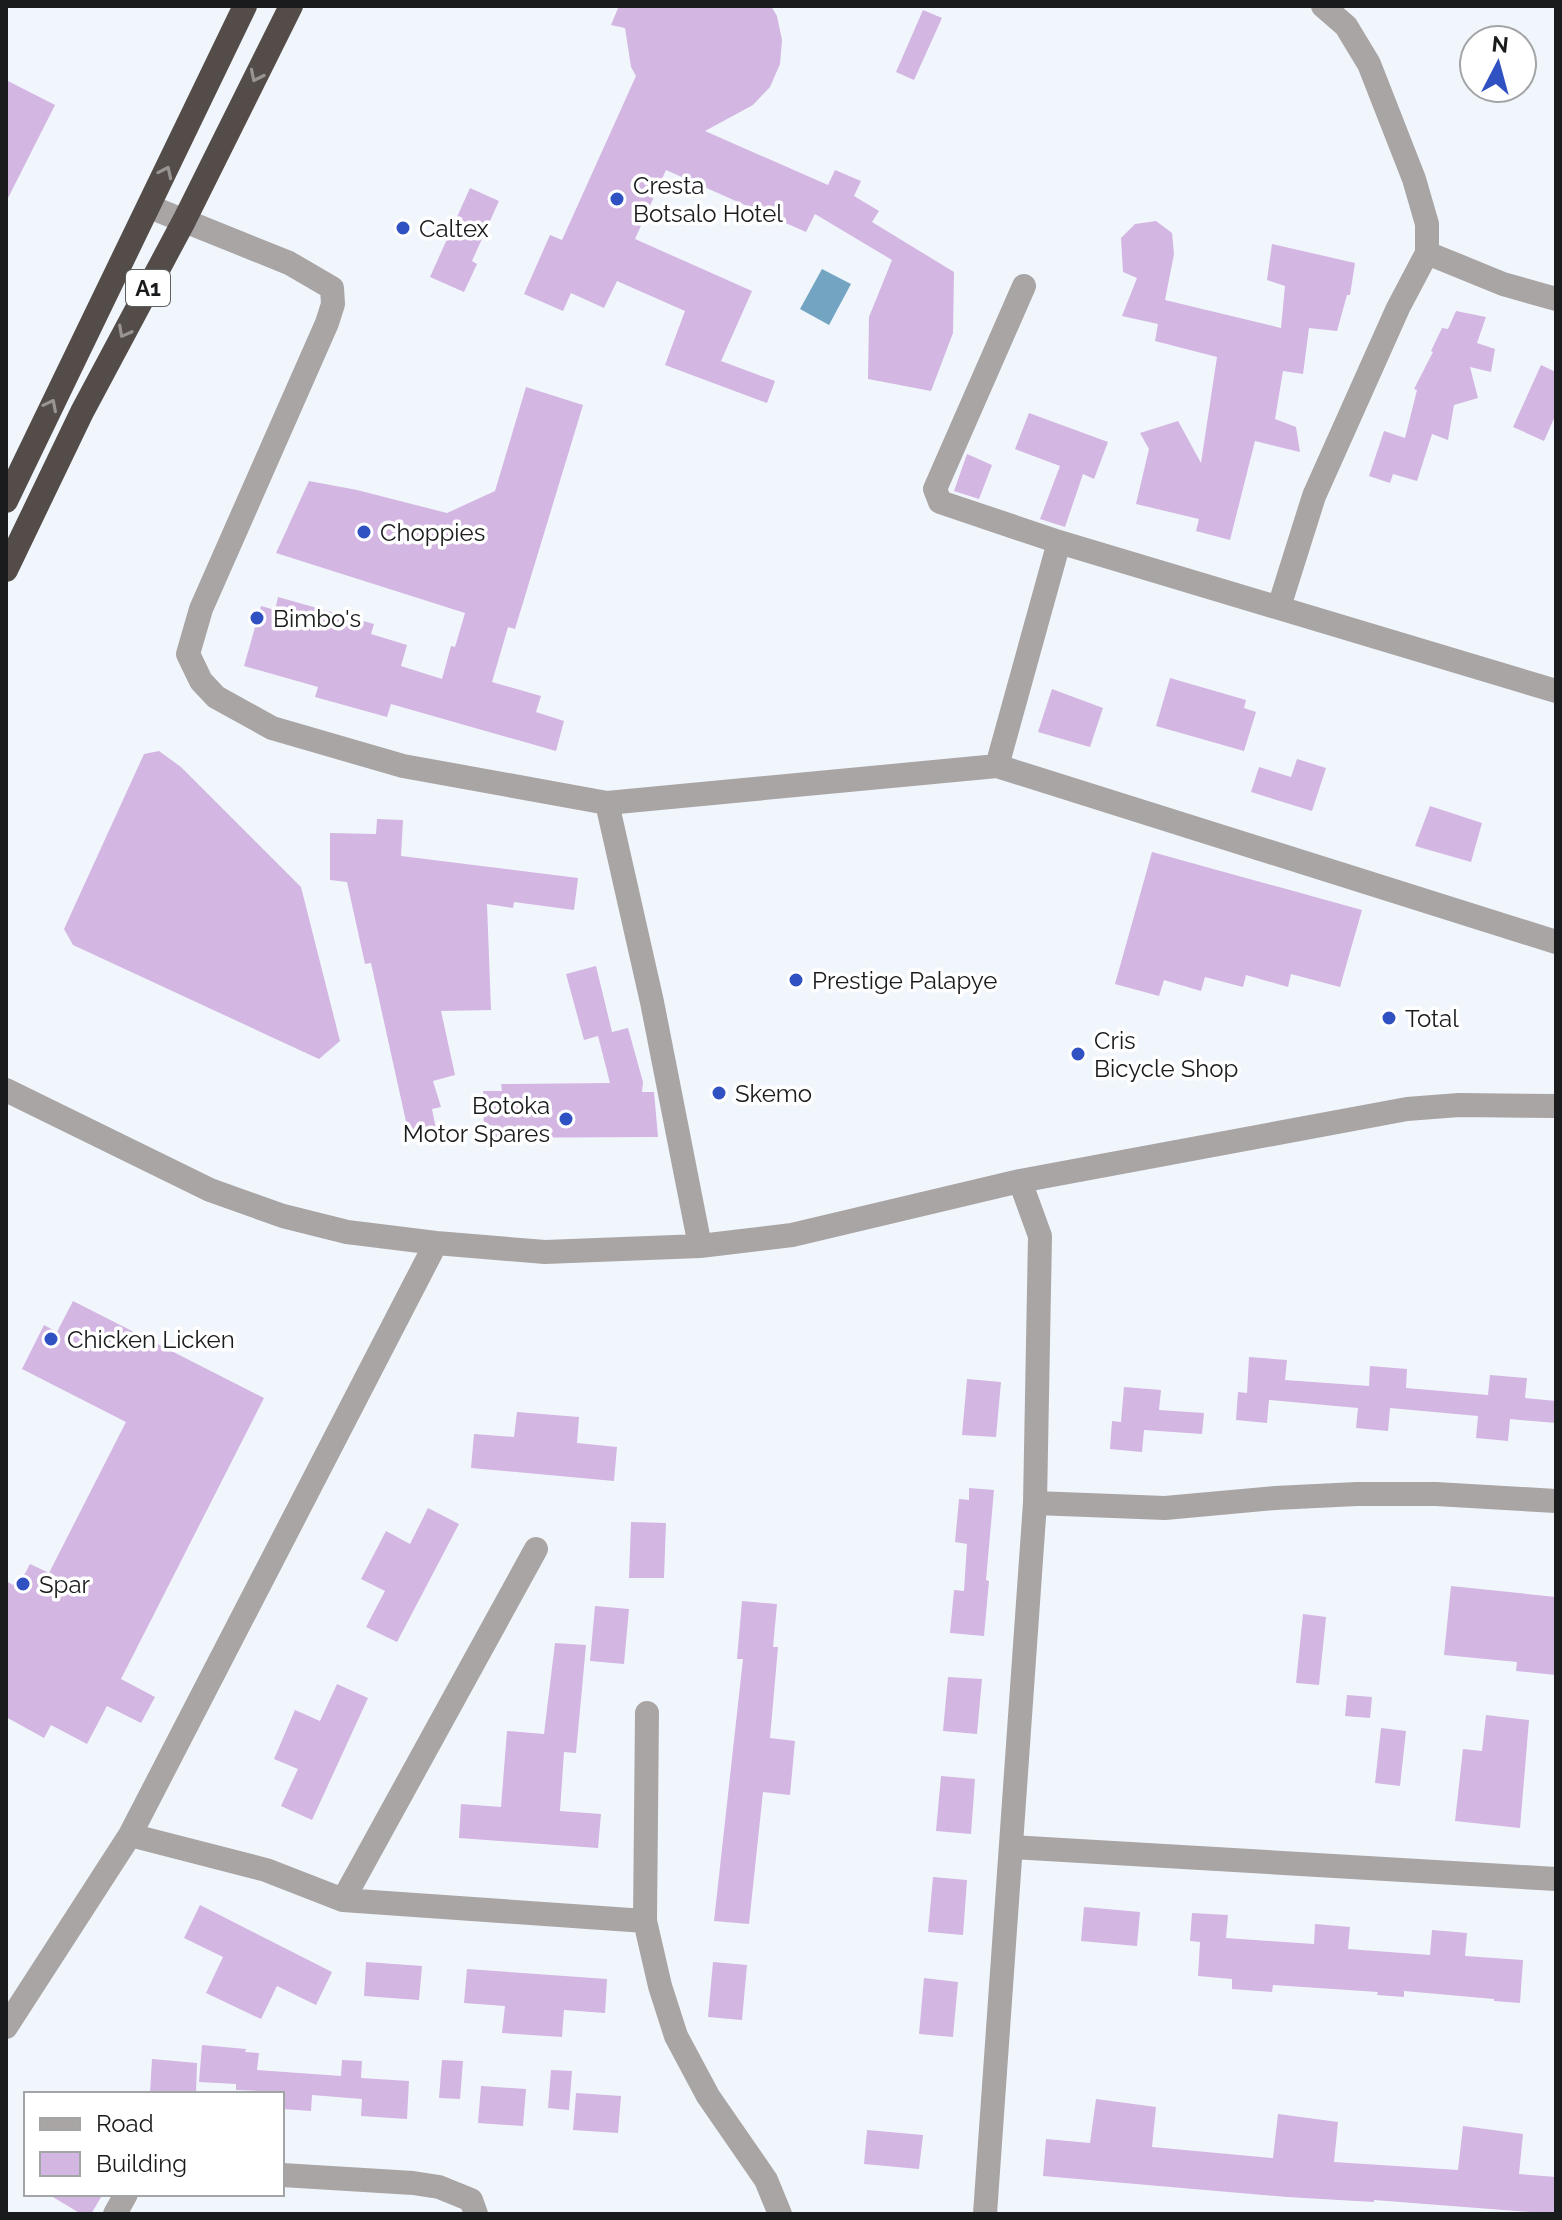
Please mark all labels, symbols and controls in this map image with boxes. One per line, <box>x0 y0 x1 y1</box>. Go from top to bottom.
north arrow <box>1458 24 1538 104</box>
text: N <box>1490 30 1510 58</box>
one-way arrow <box>250 67 266 82</box>
one-way arrow <box>156 166 172 181</box>
place label: Cresta Botsalo Hotel <box>633 171 783 228</box>
marker: Cresta Botsalo Hotel <box>608 190 626 208</box>
place label: Caltex <box>419 214 489 243</box>
marker: Caltex <box>394 219 412 237</box>
road number: A1 <box>126 270 170 306</box>
one-way arrow <box>119 324 134 338</box>
one-way arrow <box>41 399 57 414</box>
place label: Choppies <box>380 518 485 547</box>
marker: Choppies <box>355 523 373 541</box>
place label: Bimbo's <box>273 604 361 633</box>
marker: Bimbo's <box>248 609 266 627</box>
place label: Prestige Palapye <box>812 966 997 995</box>
marker: Prestige Palapye <box>787 971 805 989</box>
place label: Total <box>1405 1004 1459 1033</box>
marker: Total <box>1380 1009 1398 1027</box>
place label: Cris Bicycle Shop <box>1094 1026 1238 1083</box>
marker: Cris Bicycle Shop <box>1069 1045 1087 1063</box>
place label: Skemo <box>735 1079 812 1108</box>
marker: Skemo <box>710 1084 728 1102</box>
place label: Botoka Motor Spares <box>403 1091 550 1148</box>
marker: Botoka Motor Spares <box>557 1110 575 1128</box>
place label: Chicken Licken <box>67 1325 235 1354</box>
marker: Chicken Licken <box>42 1330 60 1348</box>
place label: Spar <box>39 1570 90 1599</box>
marker: Spar <box>14 1575 32 1593</box>
legend <box>24 2092 284 2196</box>
text: Road <box>96 2109 154 2138</box>
text: Building <box>96 2149 187 2178</box>

